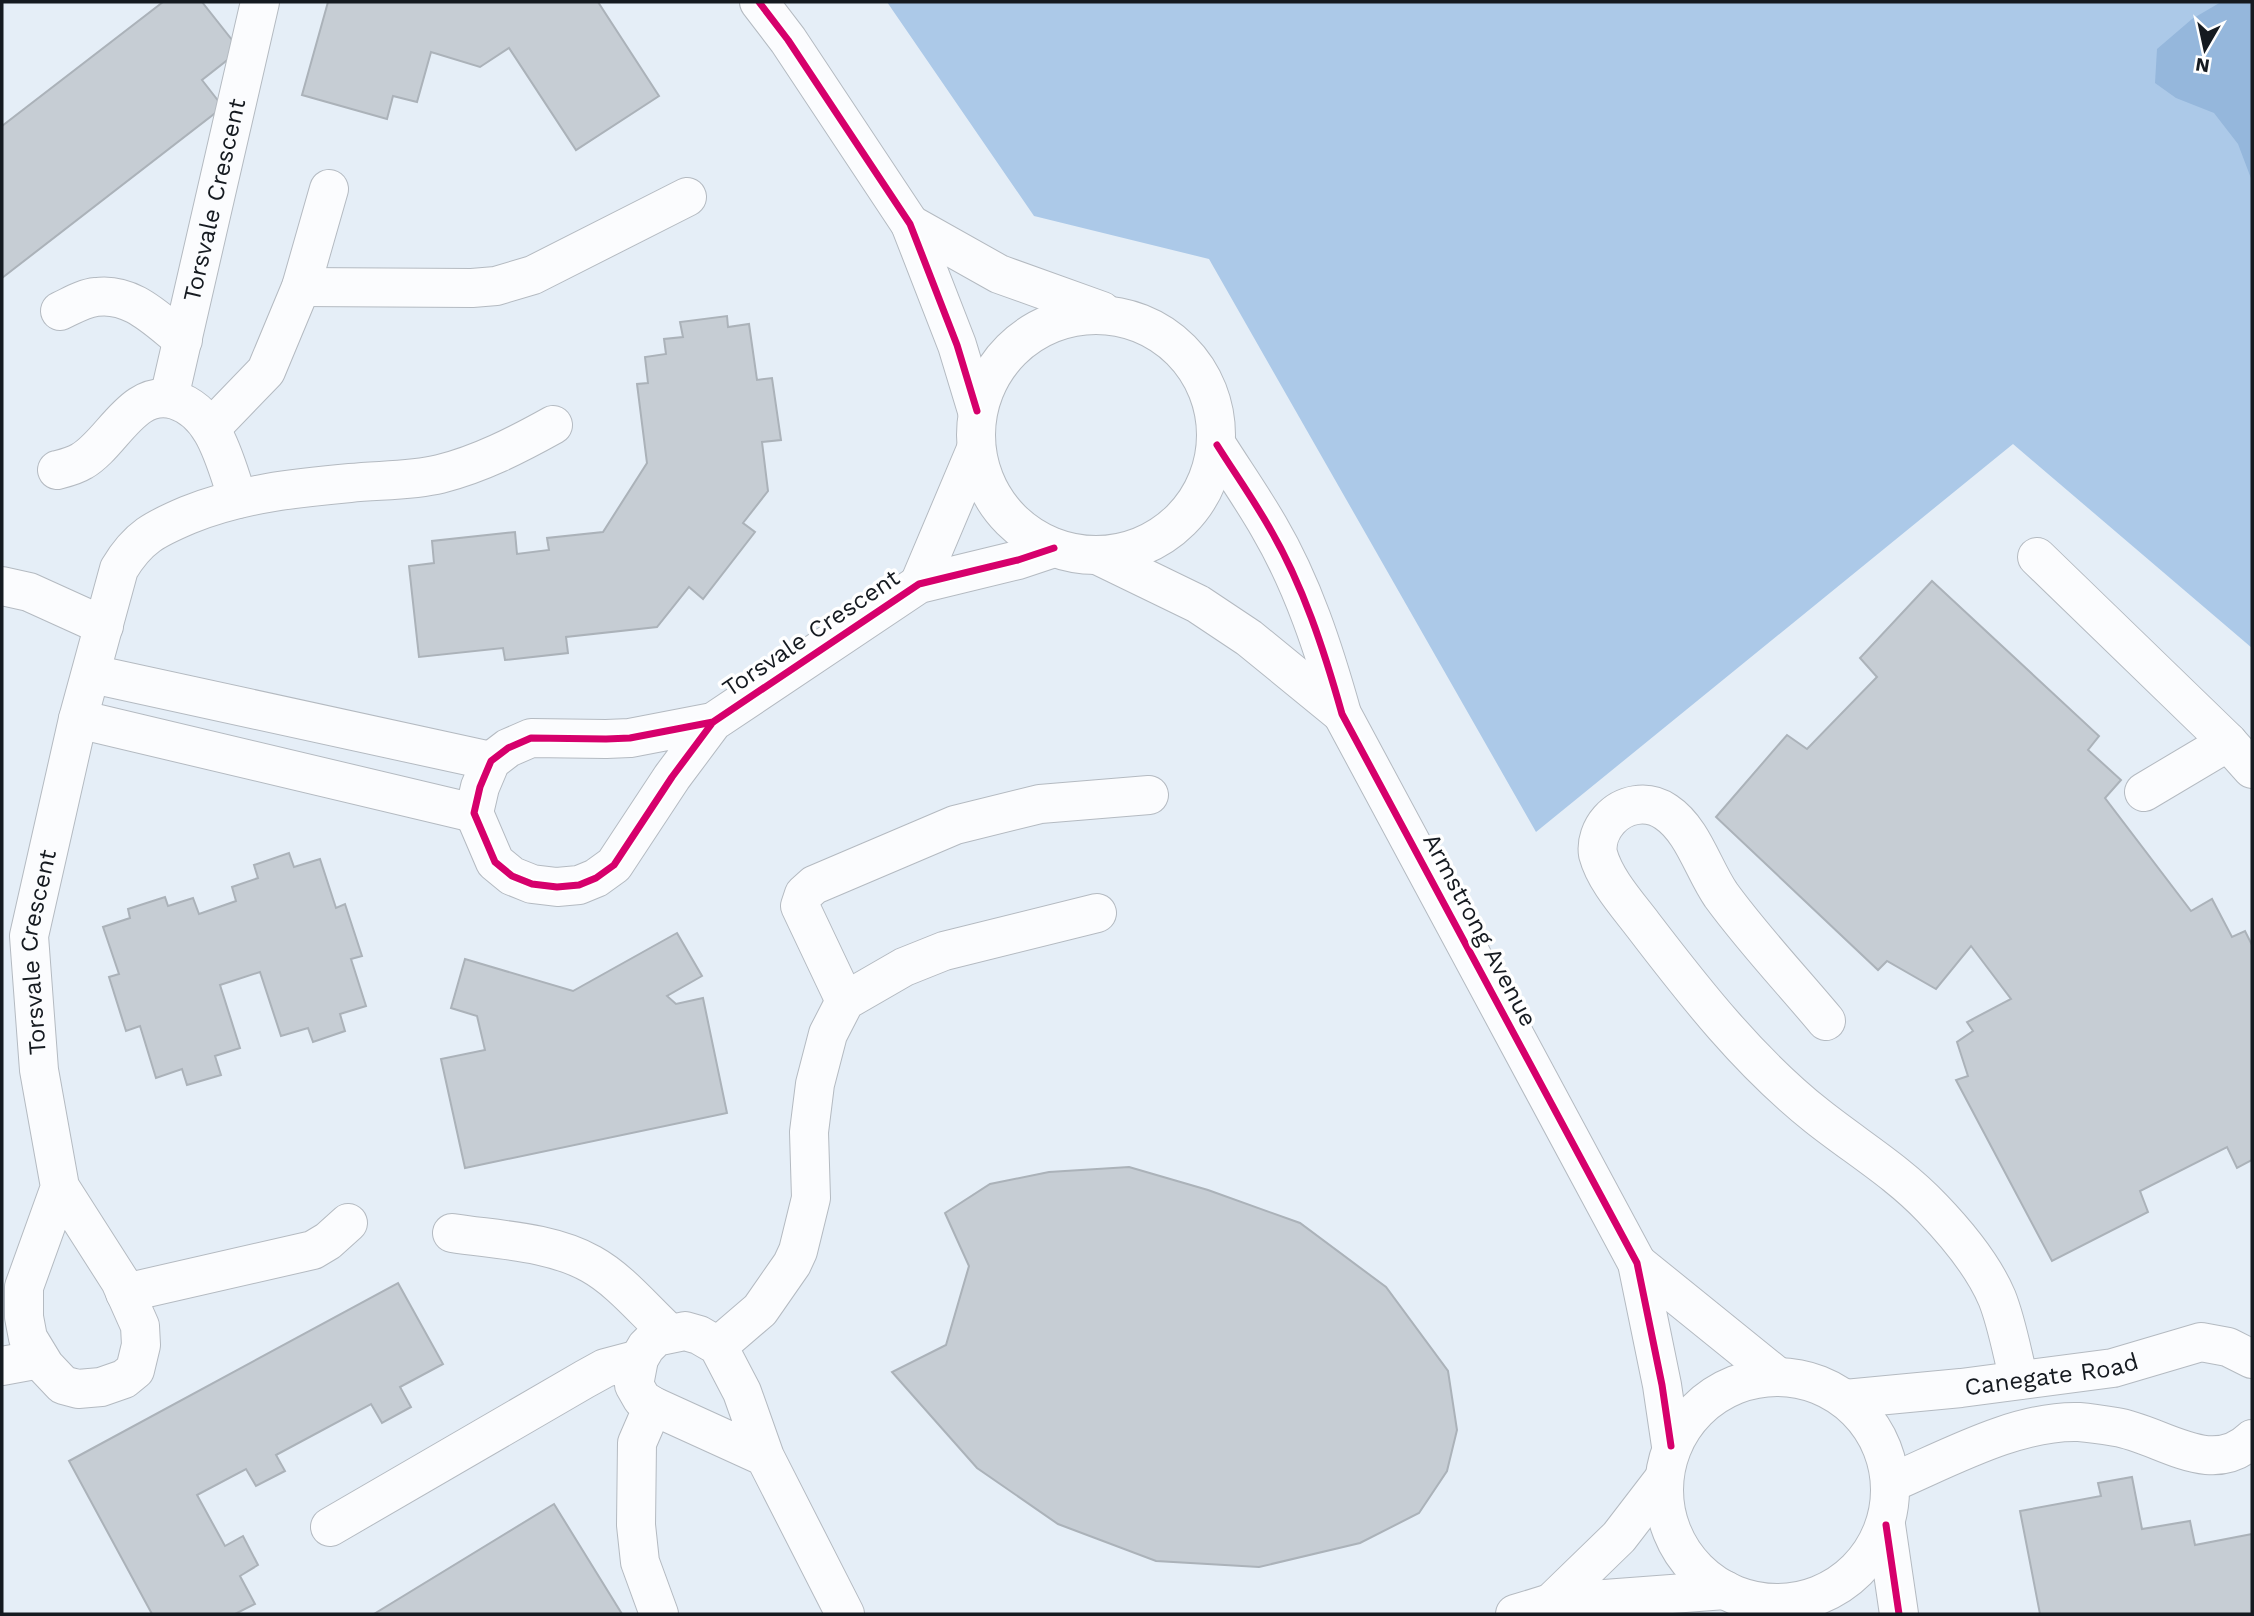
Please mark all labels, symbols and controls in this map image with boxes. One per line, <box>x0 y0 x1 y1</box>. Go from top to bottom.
north arrow <box>2170 14 2240 84</box>
text: N <box>2194 53 2211 78</box>
street label: Torsvale Crescent <box>178 96 251 304</box>
street label: Torsvale Crescent <box>717 563 905 703</box>
street label: Armstrong Avenue <box>1417 829 1543 1031</box>
street label: Torsvale Crescent <box>15 847 62 1056</box>
street label: Canegate Road <box>1963 1347 2142 1401</box>

